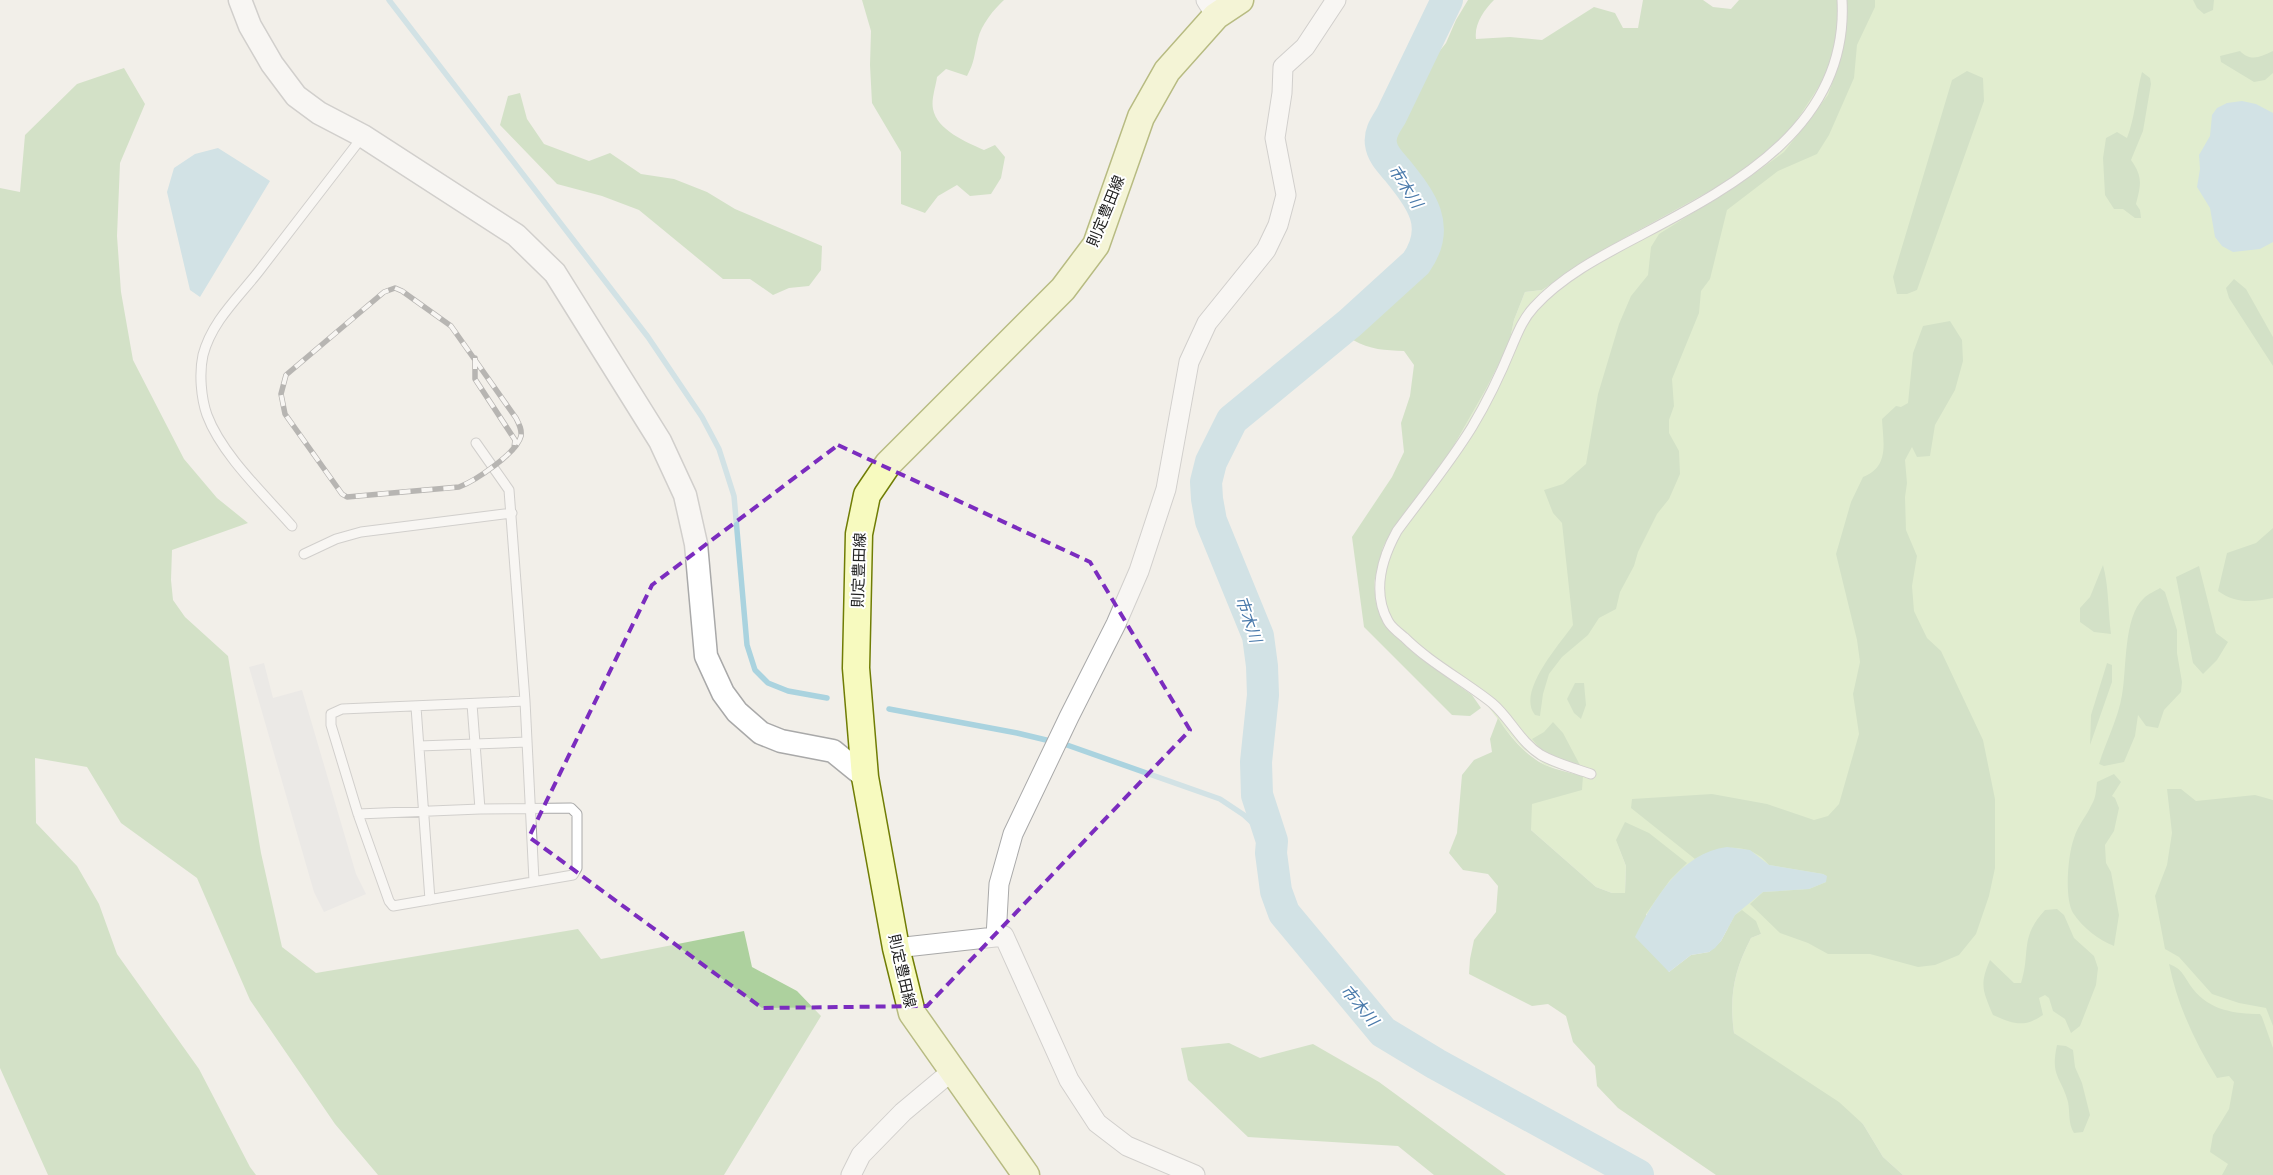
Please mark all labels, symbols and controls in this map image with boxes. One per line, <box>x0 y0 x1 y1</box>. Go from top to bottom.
water label: 市木川 <box>1385 160 1429 213</box>
street label: 則定豊田線 <box>1083 172 1128 249</box>
street label: 則定豊田線 <box>848 532 869 608</box>
water label: 市木川 <box>1232 593 1267 647</box>
street label: 則定豊田線 <box>885 932 920 1010</box>
water label: 市木川 <box>1337 980 1384 1031</box>

